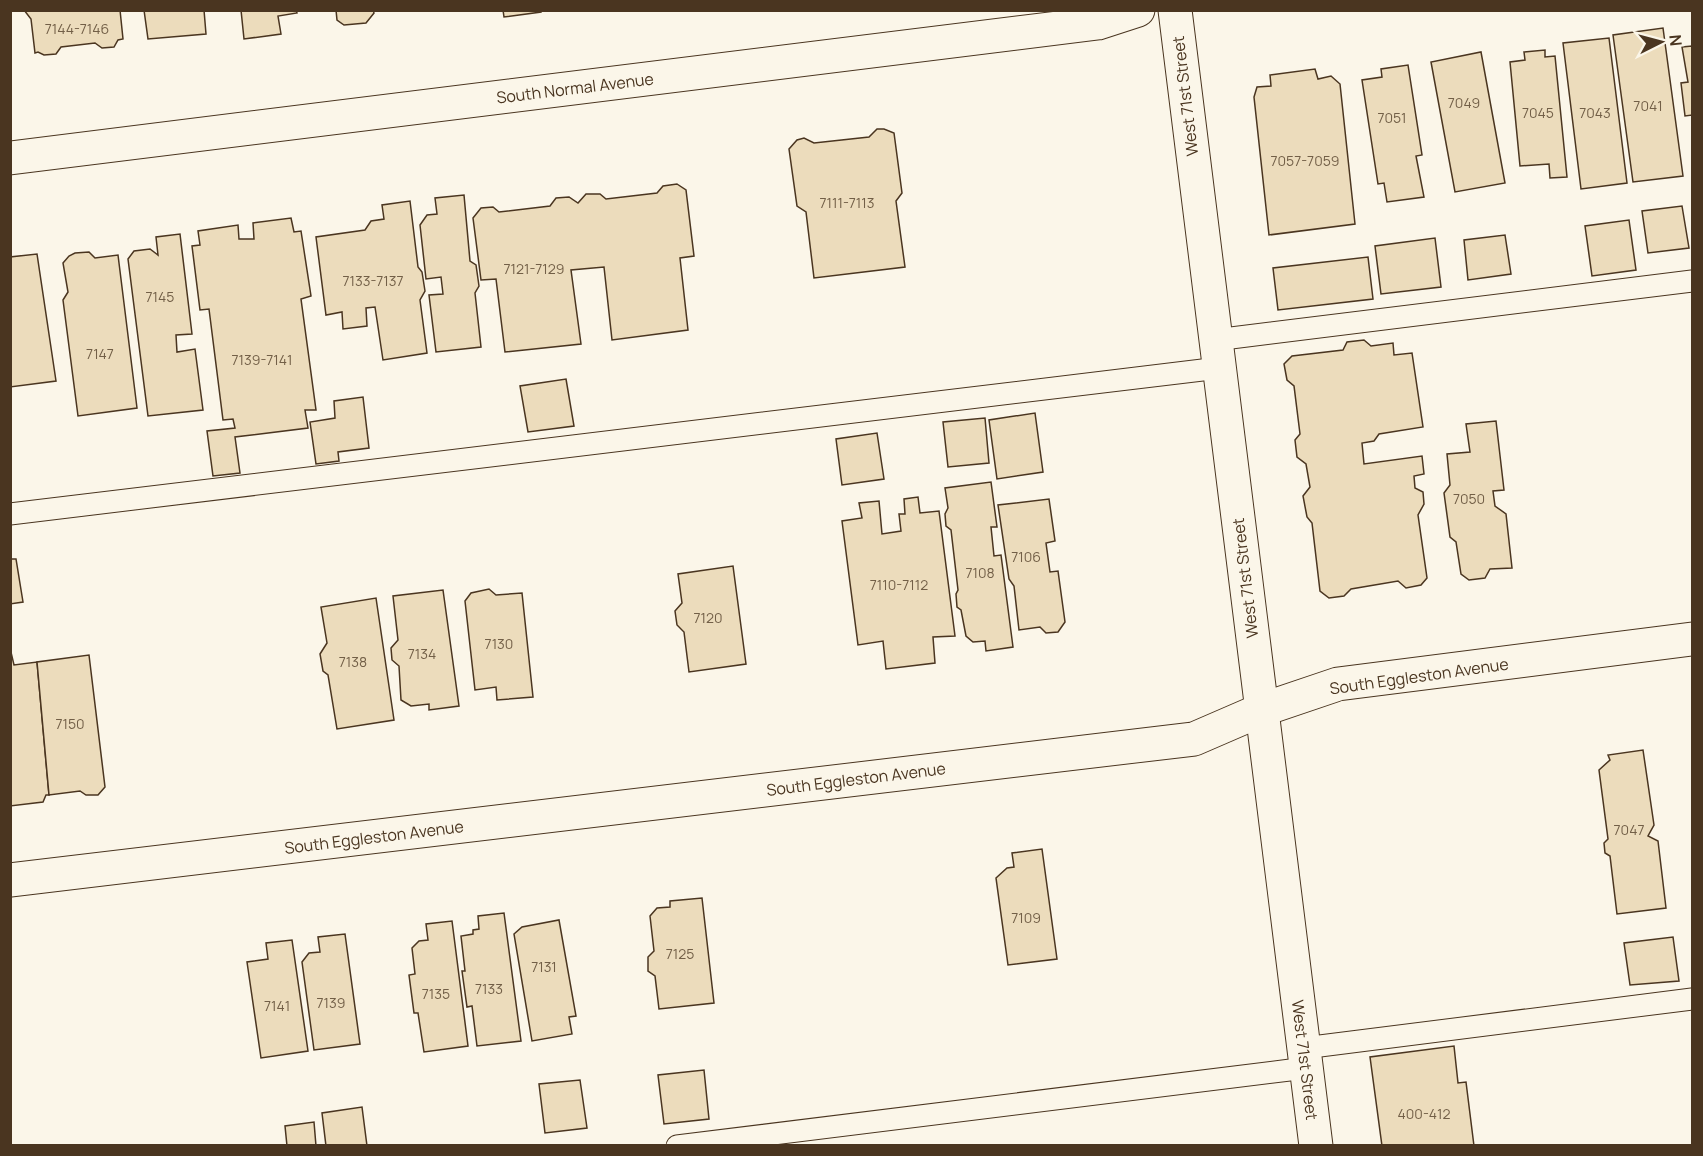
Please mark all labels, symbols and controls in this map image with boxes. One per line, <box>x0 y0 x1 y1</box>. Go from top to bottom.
north arrow <box>1631 12 1691 72</box>
house number: 7144-7146 <box>45 19 109 38</box>
text: N <box>1664 34 1687 47</box>
street label: West 71st Street <box>1167 35 1203 157</box>
street label: South Normal Avenue <box>495 67 655 109</box>
house number: 7049 <box>1448 93 1480 112</box>
house number: 7041 <box>1633 96 1663 115</box>
house number: 7045 <box>1522 103 1554 122</box>
house number: 7043 <box>1579 103 1611 122</box>
house number: 7051 <box>1377 108 1407 127</box>
house number: 7057-7059 <box>1271 151 1339 170</box>
house number: 7111-7113 <box>820 193 874 212</box>
house number: 7121-7129 <box>504 259 564 278</box>
house number: 7133-7137 <box>342 271 404 290</box>
house number: 7145 <box>146 287 174 306</box>
house number: 7147 <box>86 344 114 363</box>
house number: 7139-7141 <box>232 350 293 369</box>
house number: 7050 <box>1453 489 1485 508</box>
street label: West 71st Street <box>1227 517 1263 639</box>
house number: 7106 <box>1011 547 1041 566</box>
house number: 7108 <box>965 563 995 582</box>
house number: 7110-7112 <box>870 575 928 594</box>
house number: 7120 <box>693 608 723 627</box>
house number: 7130 <box>485 634 513 653</box>
house number: 7134 <box>408 644 436 663</box>
house number: 7138 <box>339 652 367 671</box>
street label: South Eggleston Avenue <box>1328 653 1510 699</box>
house number: 7150 <box>55 714 85 733</box>
street label: South Eggleston Avenue <box>765 757 947 801</box>
street label: South Eggleston Avenue <box>283 815 465 859</box>
house number: 7047 <box>1614 820 1644 839</box>
house number: 7109 <box>1011 908 1041 927</box>
house number: 7125 <box>666 944 694 963</box>
house number: 7131 <box>531 957 557 976</box>
house number: 7133 <box>475 979 503 998</box>
house number: 7135 <box>422 984 450 1003</box>
house number: 7139 <box>317 993 345 1012</box>
house number: 7141 <box>264 996 290 1015</box>
street label: West 71st Street <box>1287 999 1323 1121</box>
house number: 400-412 <box>1398 1104 1450 1123</box>

